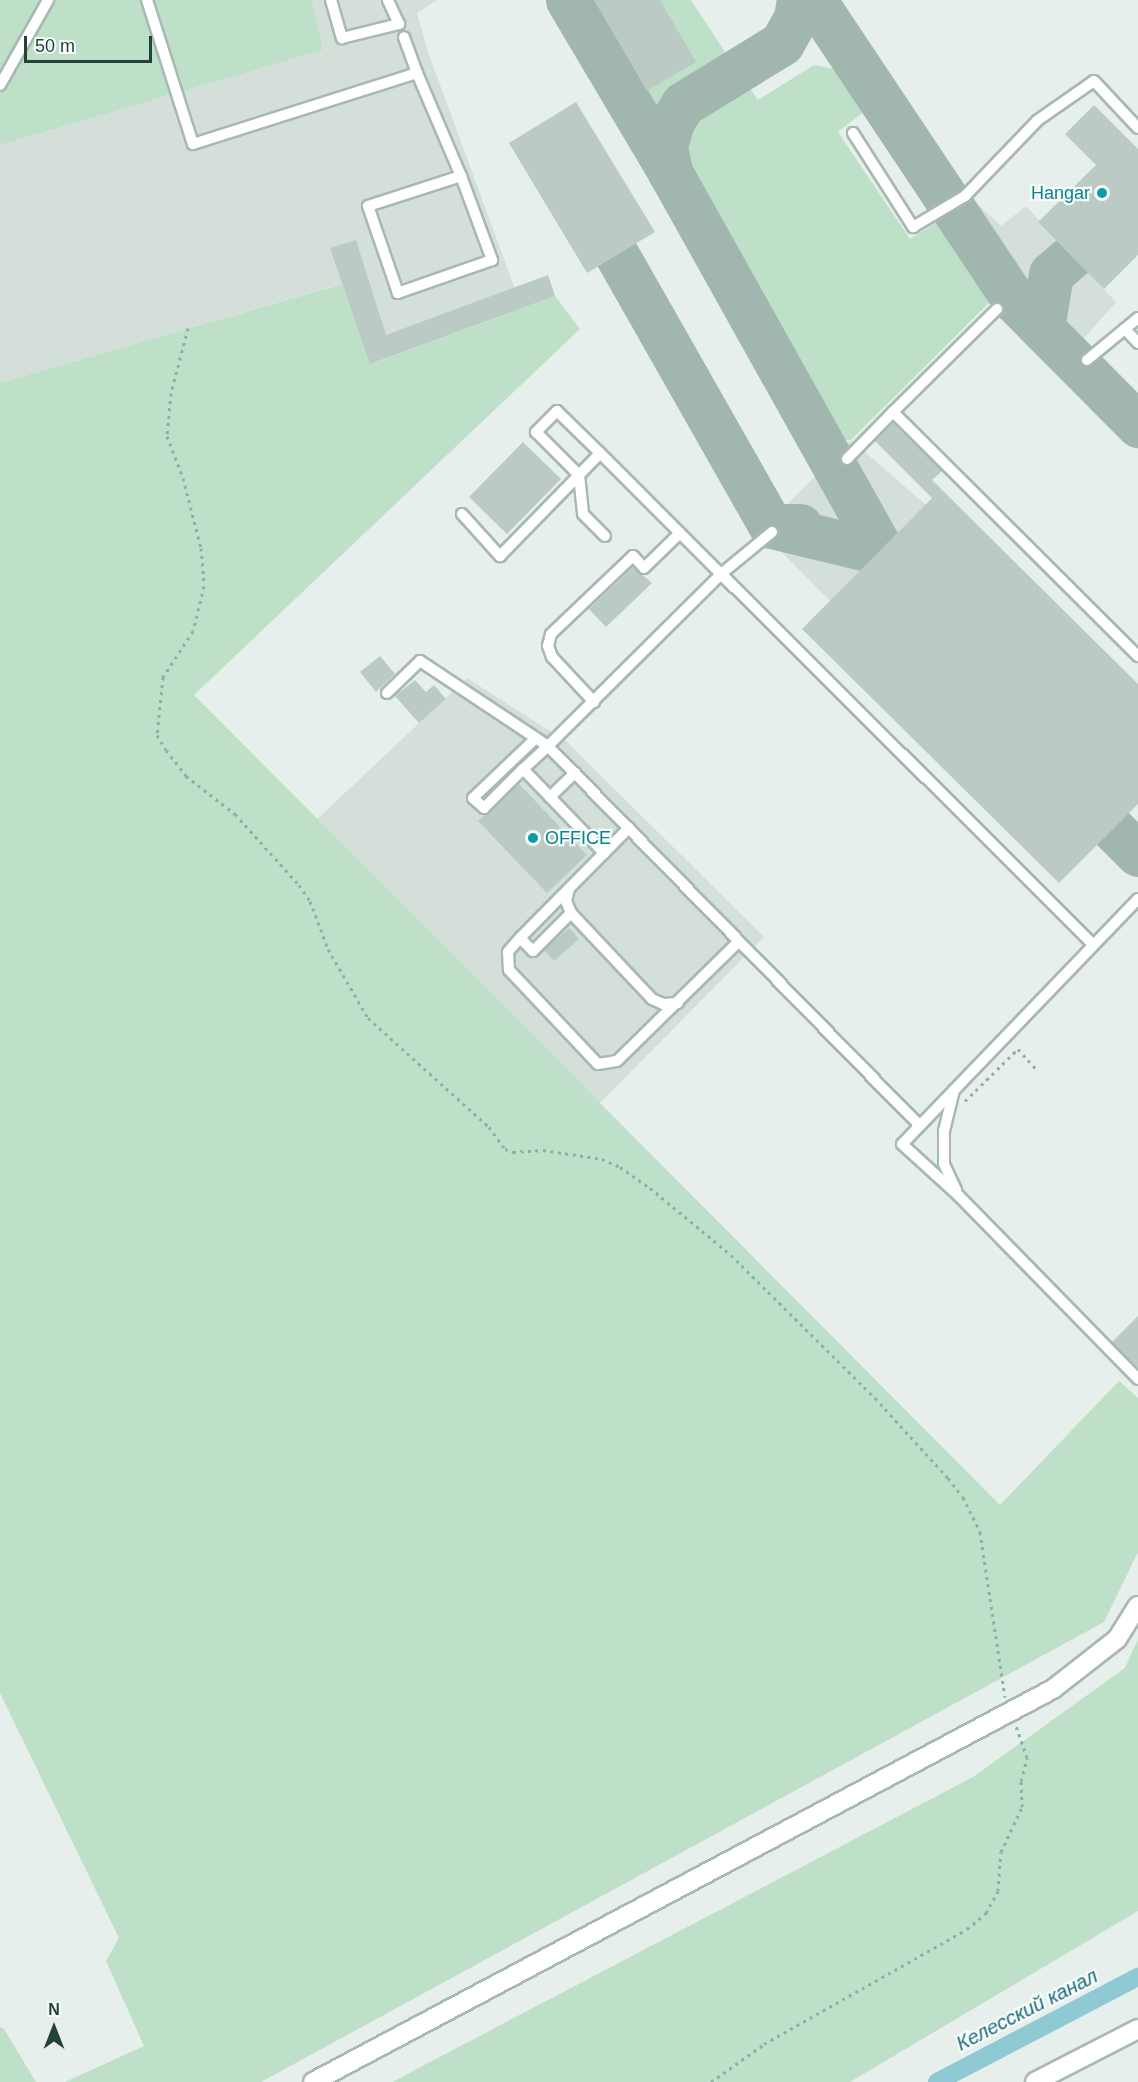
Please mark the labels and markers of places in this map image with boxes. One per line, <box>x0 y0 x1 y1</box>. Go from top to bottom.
place label: Hangar <box>1031 182 1090 204</box>
marker: Hangar <box>1095 186 1109 200</box>
place label: OFFICE <box>545 827 611 849</box>
marker: OFFICE <box>526 831 540 845</box>

